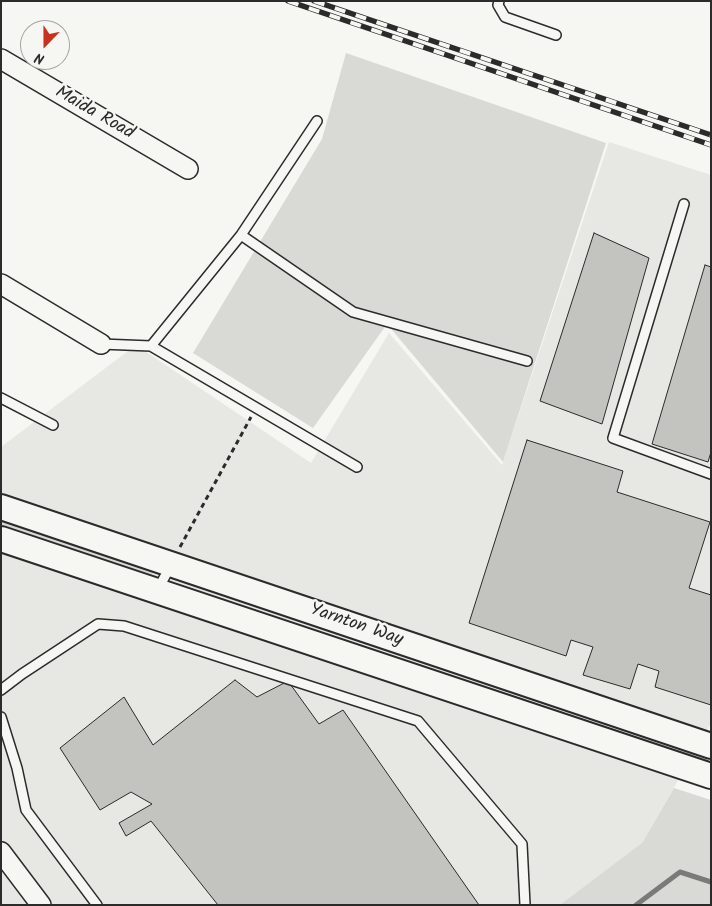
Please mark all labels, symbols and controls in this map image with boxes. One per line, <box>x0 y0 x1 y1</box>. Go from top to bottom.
north arrow <box>20 20 70 70</box>
text: N <box>32 46 48 70</box>
street label: Maida Road <box>51 83 137 145</box>
street label: Yarnton Way <box>307 600 405 652</box>

